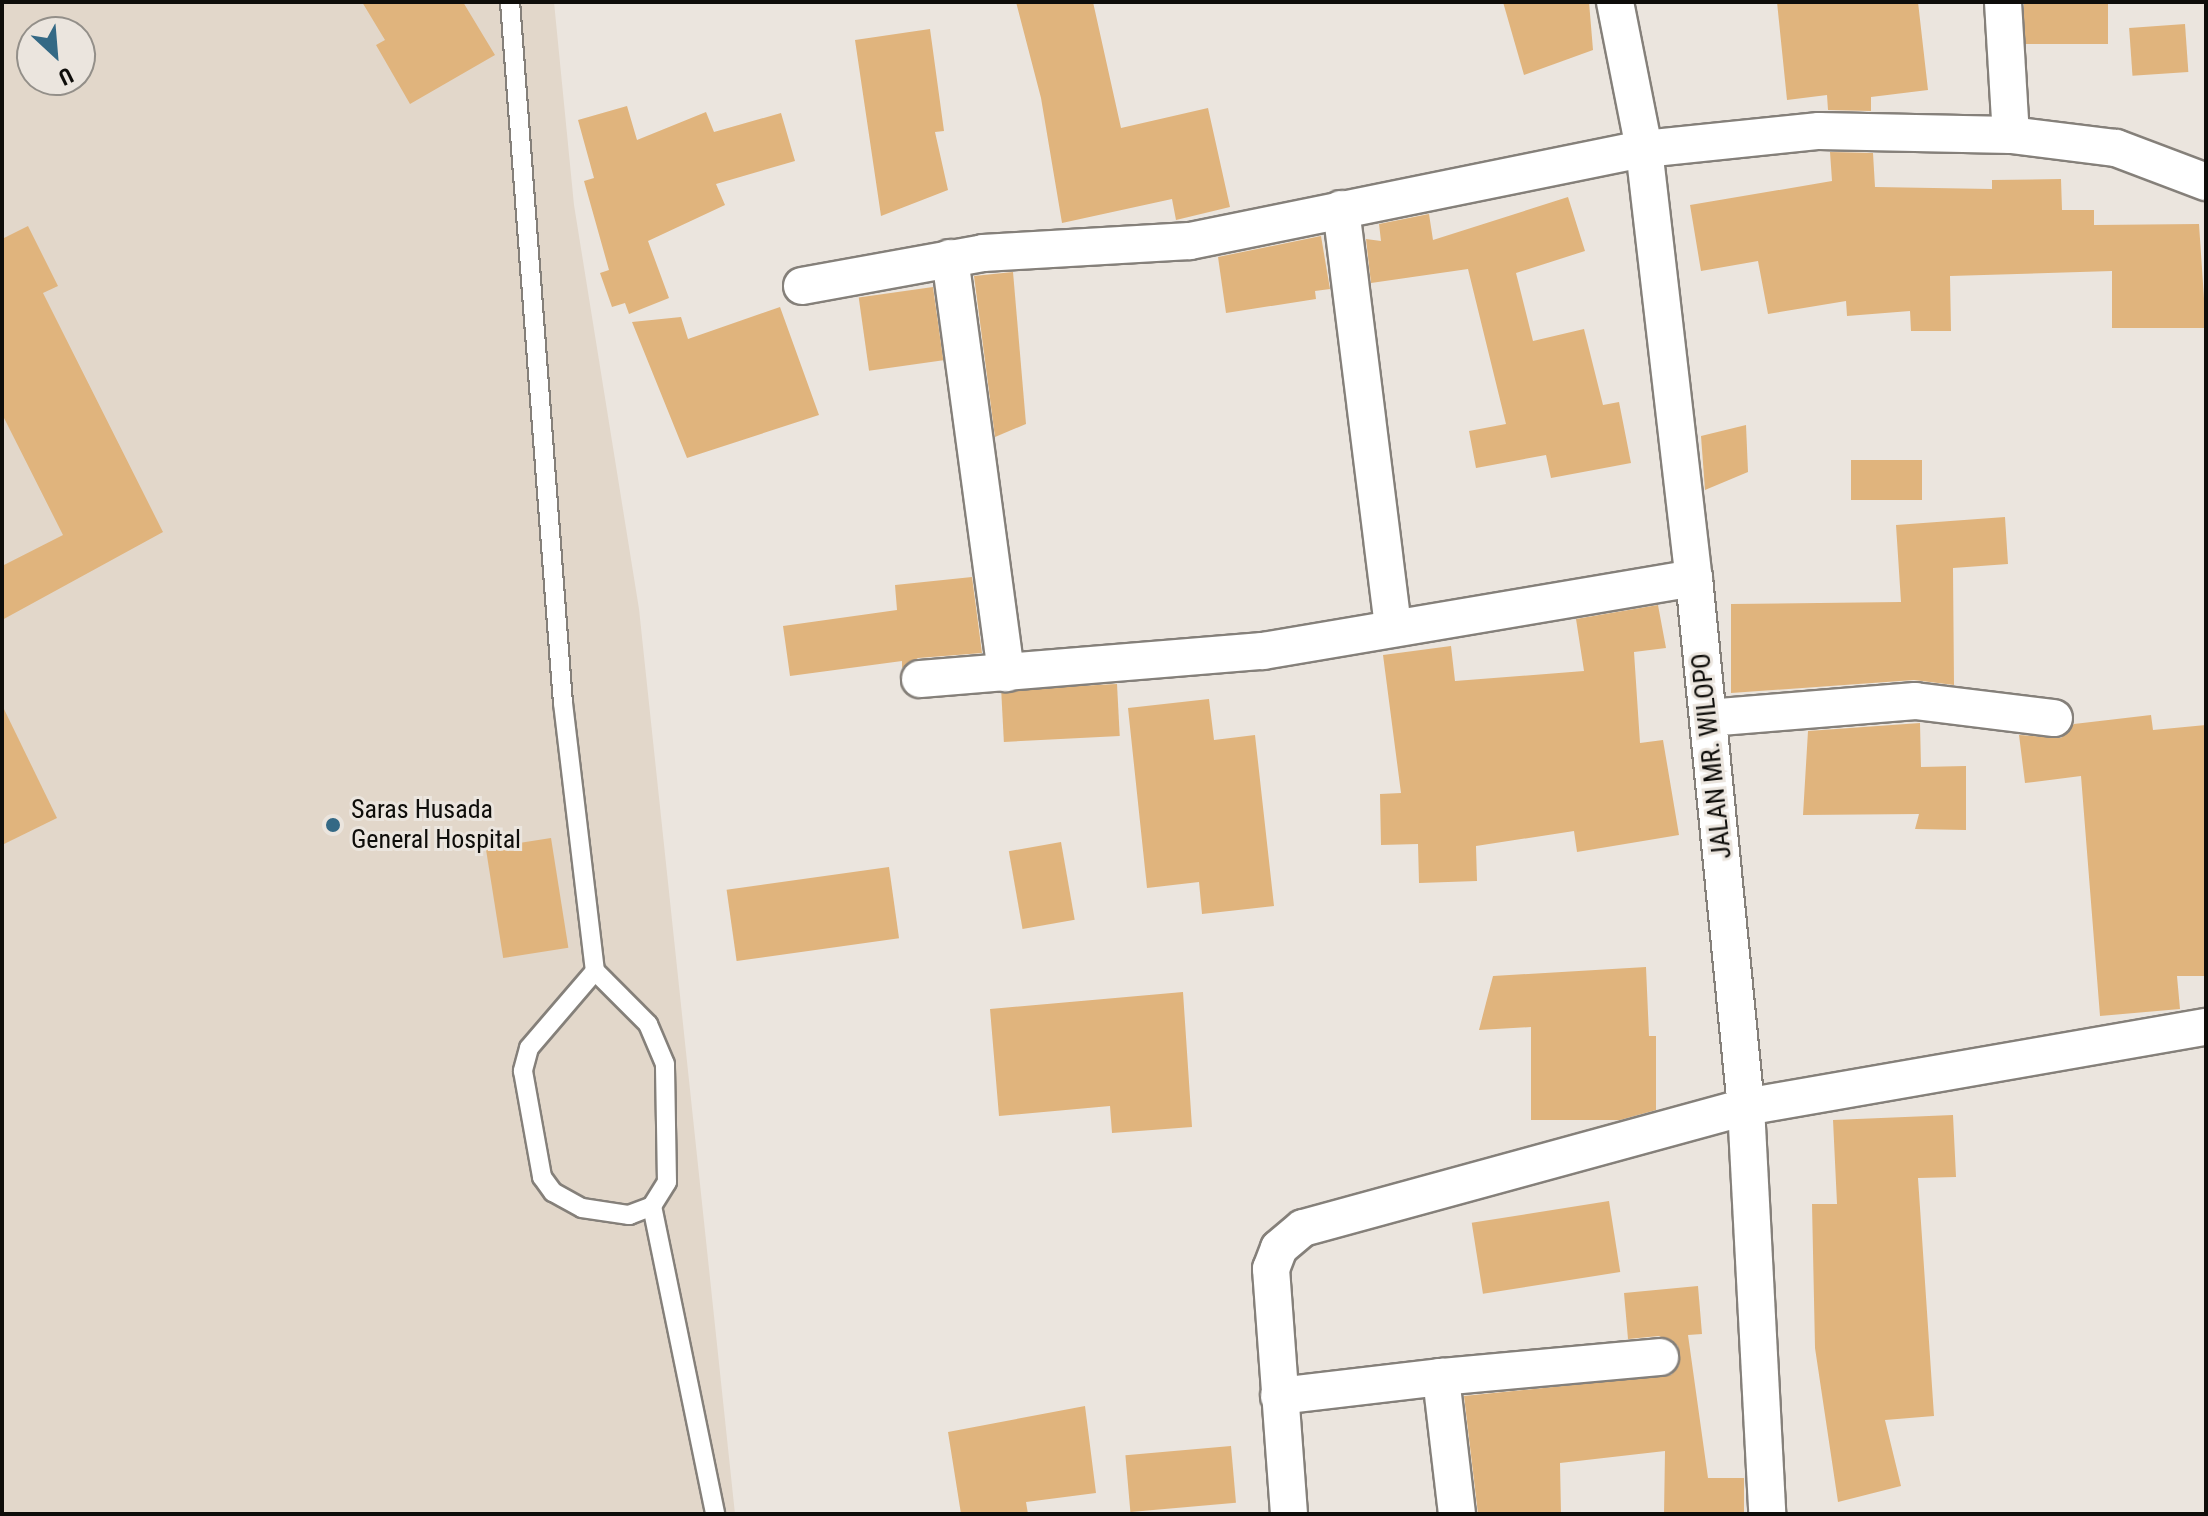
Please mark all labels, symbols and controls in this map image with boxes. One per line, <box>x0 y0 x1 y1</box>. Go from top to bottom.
north arrow <box>16 16 96 96</box>
text: U <box>55 62 77 90</box>
street label: JALAN MR. WILOPO <box>1686 652 1738 860</box>
place label: Saras Husada General Hospital <box>351 794 521 856</box>
marker: Saras Husada General Hospital <box>322 814 344 836</box>

